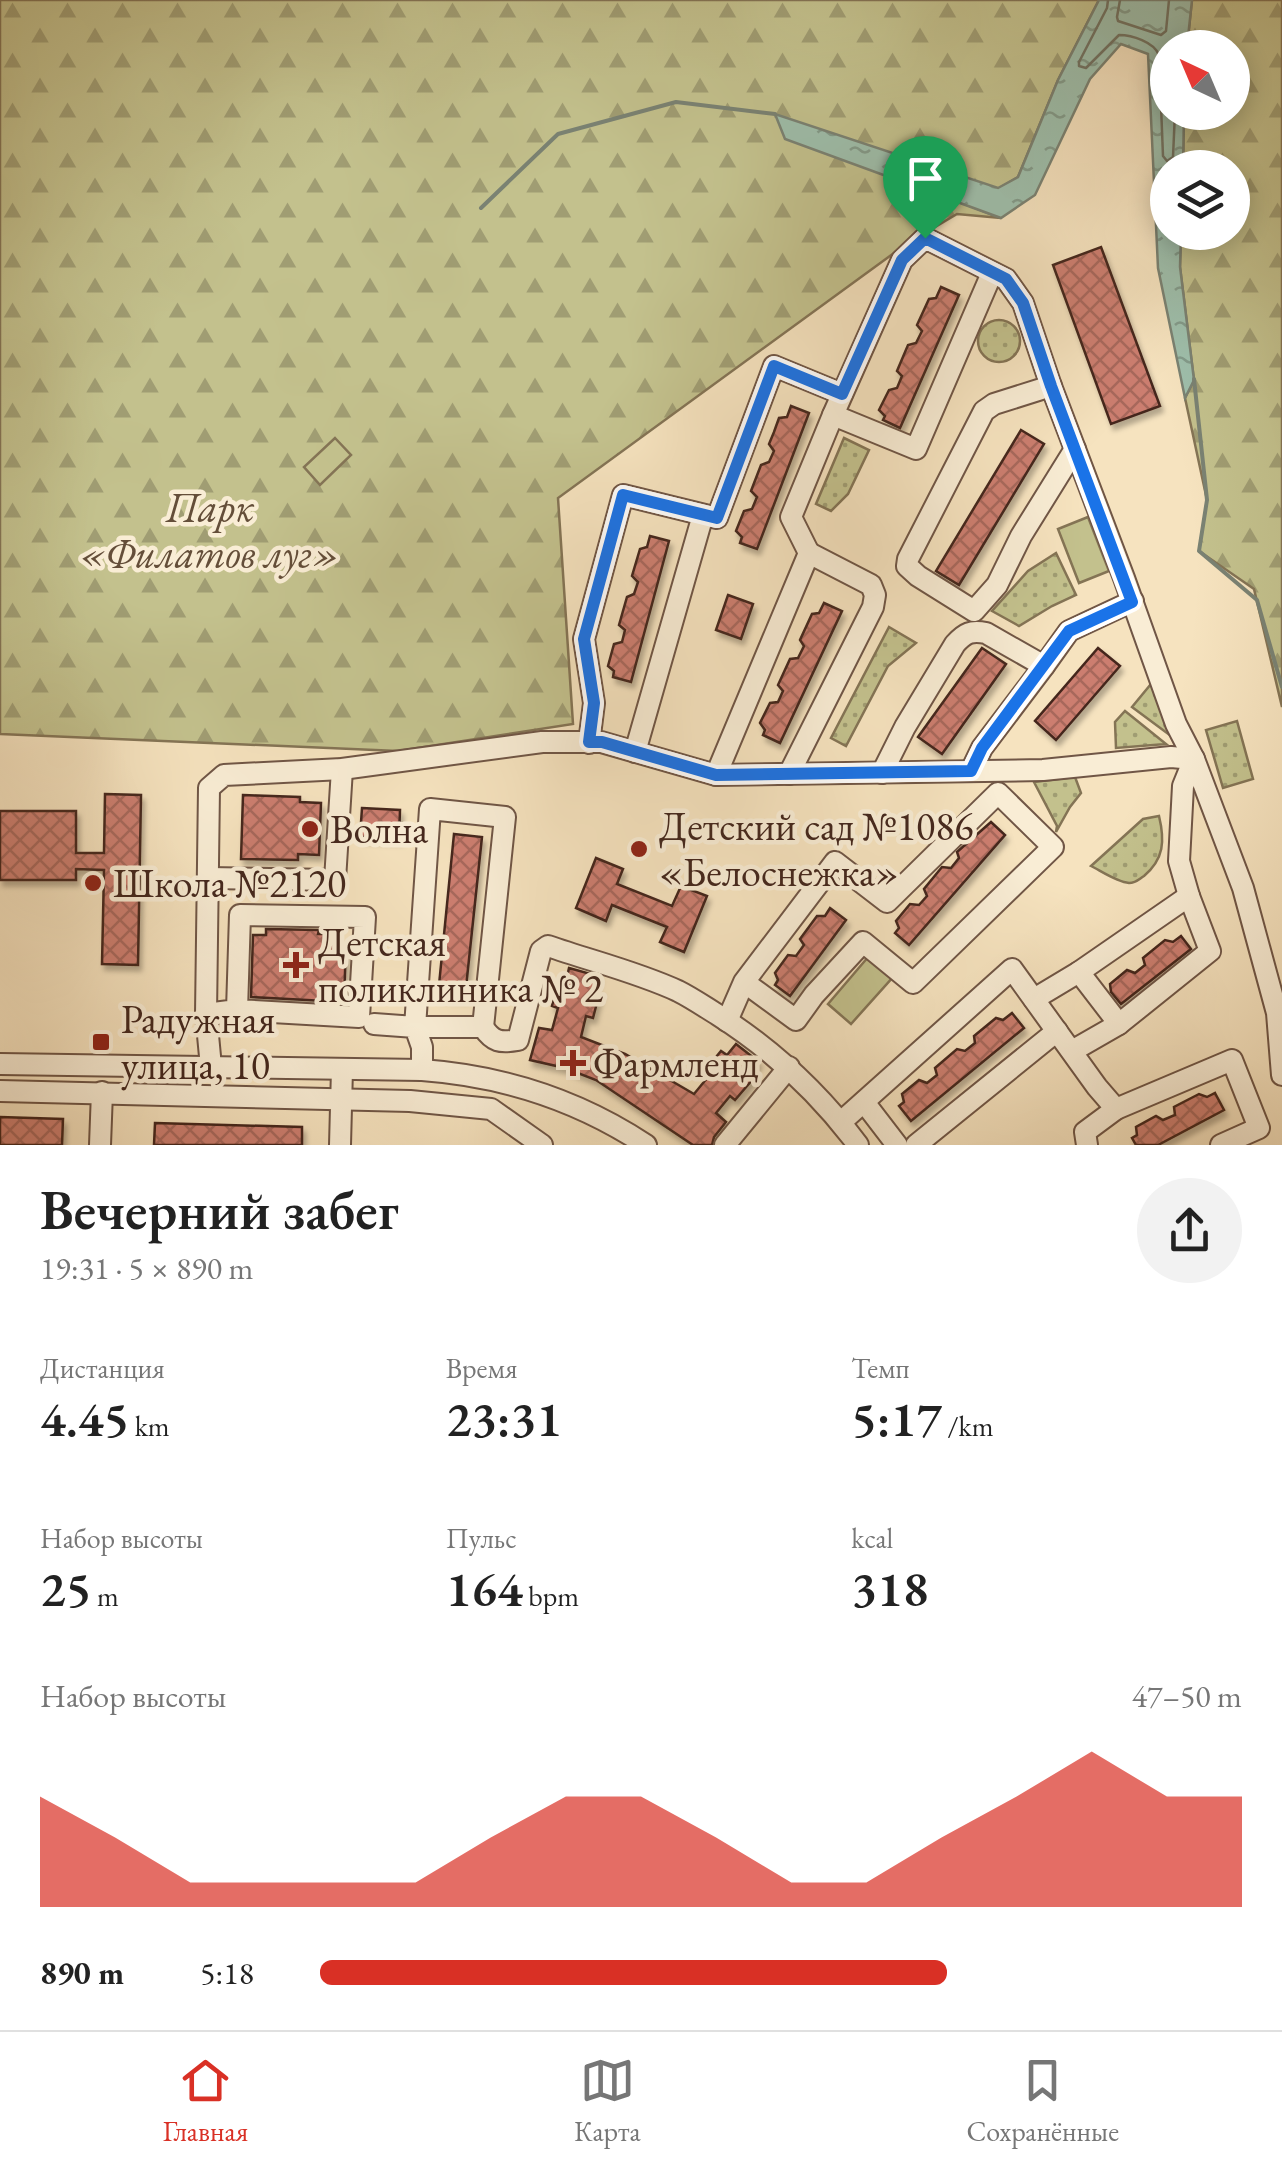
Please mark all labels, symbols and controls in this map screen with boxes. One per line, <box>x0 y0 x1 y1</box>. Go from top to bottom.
north arrow <box>1150 30 1250 130</box>
map controls <box>1150 30 1250 250</box>
pin <box>883 136 968 239</box>
button: layers <box>1150 150 1250 250</box>
icon: arrive <box>898 151 953 206</box>
park label: Парк «Филатов луг» <box>80 481 340 579</box>
place label: Детский сад №1086 «Белоснежка» <box>659 800 974 898</box>
place label: Волна <box>330 803 428 855</box>
marker: Волна <box>299 818 321 840</box>
marker: Детский сад №1086 «Белоснежка» <box>628 838 650 860</box>
place label: Школа №2120 <box>113 857 346 909</box>
marker: Школа №2120 <box>82 872 104 894</box>
place label: Детская поликлиника № 2 <box>318 916 603 1014</box>
marker: Детская поликлиника № 2 <box>283 952 309 978</box>
place label: Радужная улица, 10 <box>121 993 275 1091</box>
marker: Радужная улица, 10 <box>90 1031 112 1053</box>
place label: Фармленд <box>593 1037 759 1089</box>
marker: Фармленд <box>562 1052 584 1074</box>
text: Вечерний забег <box>40 1174 399 1245</box>
button: share <box>1137 1178 1242 1283</box>
text: 19:31 · 5 × 890 m <box>40 1247 253 1289</box>
text: Дистанция <box>40 1350 165 1386</box>
text: Время <box>446 1350 518 1386</box>
text: Темп <box>851 1350 910 1386</box>
text: 4.45 <box>40 1386 129 1451</box>
text: 23:31 <box>446 1386 562 1451</box>
text: 5:17 <box>851 1386 942 1451</box>
text: km <box>129 1408 170 1444</box>
text: /km <box>942 1408 994 1444</box>
text: Набор высоты <box>40 1520 203 1556</box>
text: Пульс <box>446 1520 517 1556</box>
text: kcal <box>851 1520 893 1556</box>
text: 25 <box>40 1556 91 1621</box>
text: 164 <box>446 1556 523 1621</box>
text: 318 <box>851 1556 928 1621</box>
text: m <box>91 1578 119 1614</box>
text: bpm <box>523 1578 579 1614</box>
text: Набор высоты <box>40 1675 226 1717</box>
text: 47–50 m <box>1132 1675 1242 1717</box>
text: 890 m <box>40 1952 124 1994</box>
text: 5:18 <box>200 1952 254 1994</box>
tab: Главная <box>163 2053 248 2149</box>
tab: Карта <box>574 2053 641 2149</box>
tab: Сохранённые <box>966 2053 1119 2149</box>

